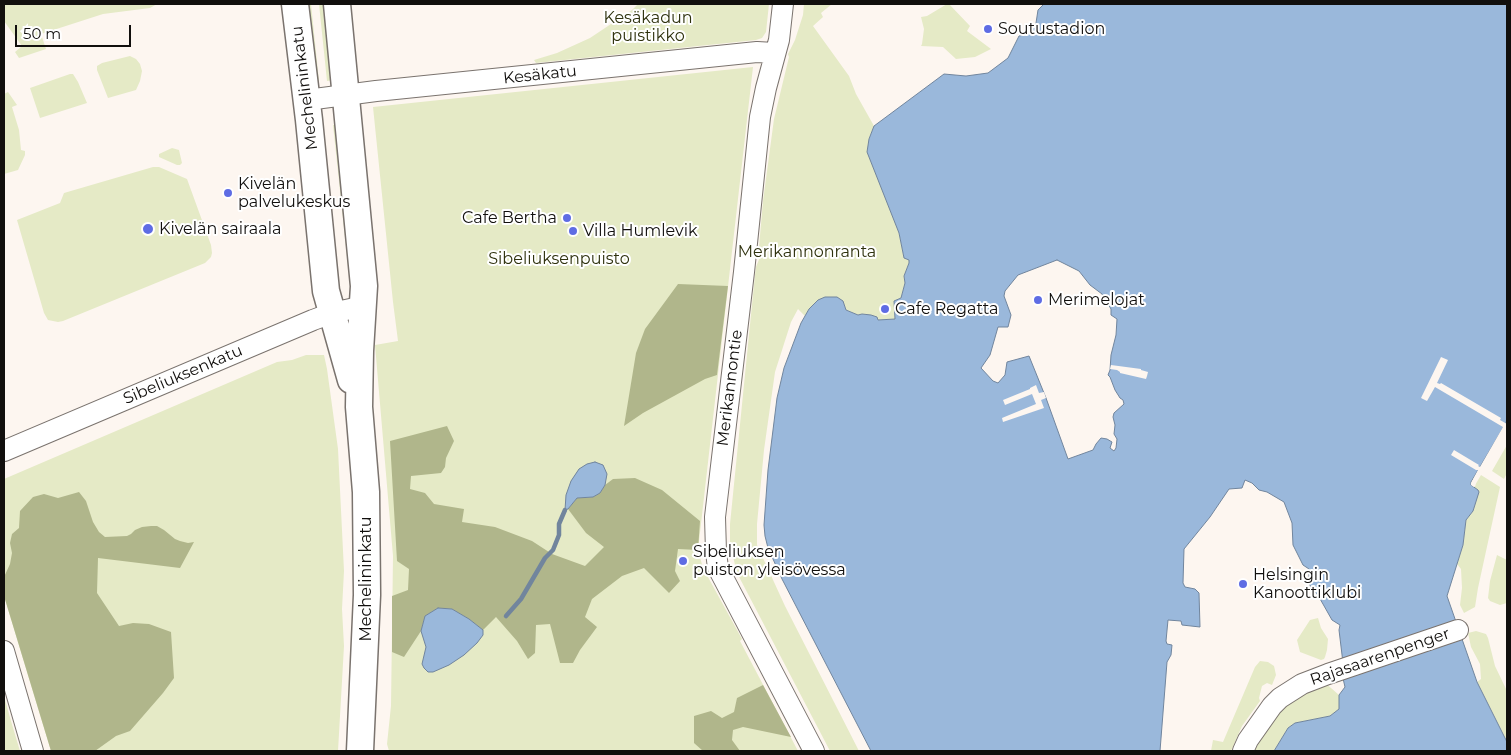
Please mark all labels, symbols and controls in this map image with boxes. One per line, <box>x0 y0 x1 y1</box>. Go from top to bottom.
park label: Kesäkadun puistikko <box>603 8 693 46</box>
scale bar <box>18 15 134 47</box>
place label: Soutustadion <box>998 19 1105 39</box>
marker: Soutustadion <box>982 23 994 35</box>
text: 50 m <box>23 24 61 43</box>
street label: Mechelininkatu <box>288 25 322 151</box>
street label: Kesäkatu <box>502 62 578 88</box>
place label: Kivelän palvelukeskus <box>238 174 350 212</box>
marker: Kivelän palvelukeskus <box>222 187 234 199</box>
place label: Cafe Bertha <box>462 208 557 228</box>
marker: Cafe Bertha <box>561 212 573 224</box>
place label: Kivelän sairaala <box>159 219 281 239</box>
place label: Villa Humlevik <box>583 221 698 241</box>
marker: Kivelän sairaala <box>141 222 155 236</box>
marker: Villa Humlevik <box>567 225 579 237</box>
park label: Merikannonranta <box>738 242 876 262</box>
park label: Sibeliuksenpuisto <box>488 249 630 269</box>
place label: Merimelojat <box>1048 290 1145 310</box>
marker: Merimelojat <box>1032 294 1044 306</box>
place label: Cafe Regatta <box>895 299 998 319</box>
marker: Cafe Regatta <box>879 303 891 315</box>
street label: Merikannontie <box>713 329 747 447</box>
street label: Sibeliuksenkatu <box>120 341 246 409</box>
street label: Mechelininkatu <box>356 517 376 641</box>
place label: Sibeliuksen puiston yleisövessa <box>693 542 846 580</box>
marker: Sibeliuksen puiston yleisövessa <box>677 555 689 567</box>
place label: Helsingin Kanoottiklubi <box>1253 565 1361 603</box>
marker: Helsingin Kanoottiklubi <box>1237 578 1249 590</box>
street label: Rajasaarenpenger <box>1308 624 1452 690</box>

